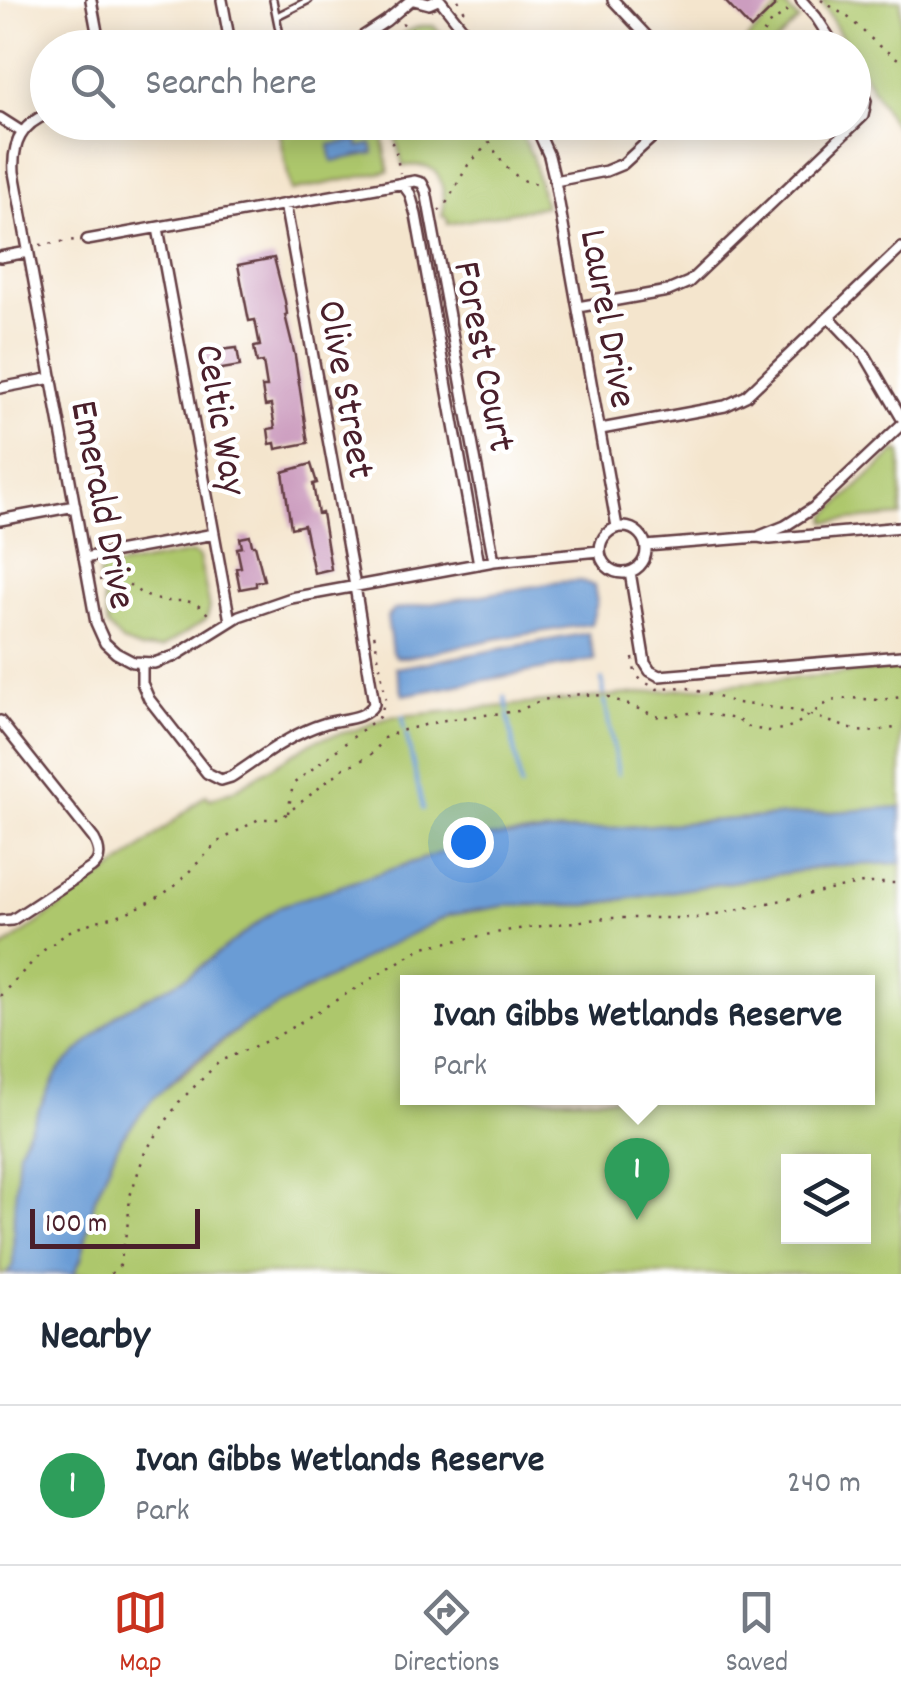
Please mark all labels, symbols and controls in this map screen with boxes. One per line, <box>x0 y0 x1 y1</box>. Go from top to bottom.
search box <box>30 30 871 140</box>
icon: search <box>65 58 120 113</box>
text: Search here <box>145 58 317 113</box>
street label: Laurel Drive <box>561 225 648 413</box>
street label: Forest Court <box>434 257 527 458</box>
street label: Olive Street <box>299 296 386 484</box>
street label: Celtic Way <box>176 340 259 501</box>
street label: Emerald Drive <box>51 396 148 614</box>
your location <box>443 817 494 868</box>
popup <box>400 975 875 1105</box>
text: Ivan Gibbs Wetlands Reserve <box>433 990 842 1045</box>
text: Park <box>433 1045 487 1091</box>
pin: 1 <box>604 1138 670 1220</box>
map controls <box>781 1154 871 1244</box>
button: layers <box>781 1154 871 1244</box>
scale bar <box>30 1204 200 1248</box>
text: 100 m <box>45 1206 107 1246</box>
text: Nearby <box>40 1309 150 1369</box>
text: Ivan Gibbs Wetlands Reserve <box>135 1435 545 1490</box>
text: 1 <box>69 1462 76 1508</box>
text: 240 m <box>787 1462 861 1508</box>
text: Park <box>135 1490 190 1536</box>
tab: Map <box>113 1585 168 1685</box>
tab: Directions <box>394 1585 500 1685</box>
tab: Saved <box>726 1585 788 1685</box>

